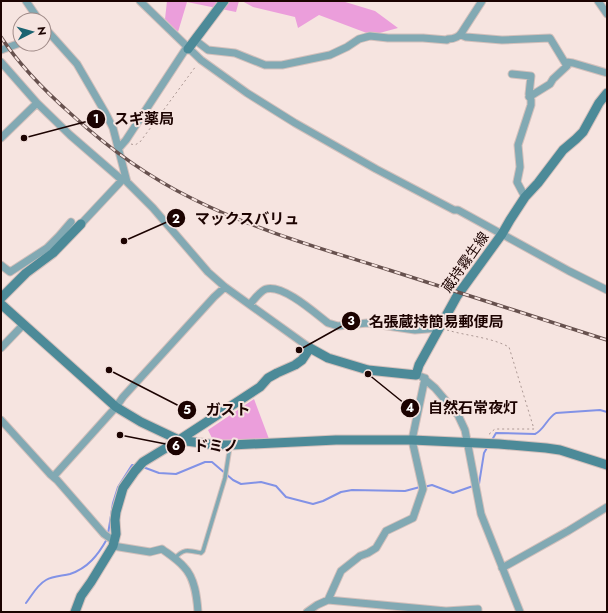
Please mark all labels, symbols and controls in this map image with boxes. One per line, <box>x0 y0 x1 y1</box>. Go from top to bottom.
north arrow <box>12 12 52 52</box>
text: N <box>34 26 50 36</box>
callout: スギ薬局 <box>86 105 182 132</box>
text: スギ薬局 <box>114 108 174 130</box>
text: 1 <box>93 110 99 128</box>
callout: マックスバリュ <box>166 205 307 232</box>
text: マックスバリュ <box>195 208 299 230</box>
text: 2 <box>172 210 180 228</box>
street label: 蔵持霧生線 <box>437 228 493 296</box>
callout: 名張蔵持簡易郵便局 <box>341 308 512 335</box>
text: 名張蔵持簡易郵便局 <box>368 311 504 333</box>
text: 3 <box>347 312 355 330</box>
callout: 自然石常夜灯 <box>400 394 526 421</box>
callout: ガスト <box>177 396 258 423</box>
text: 自然石常夜灯 <box>428 397 518 419</box>
text: ガスト <box>205 399 251 421</box>
text: 4 <box>406 399 414 417</box>
text: 5 <box>183 401 191 419</box>
callout: ドミノ <box>166 432 247 459</box>
text: ドミノ <box>193 435 239 457</box>
text: 6 <box>172 437 180 455</box>

